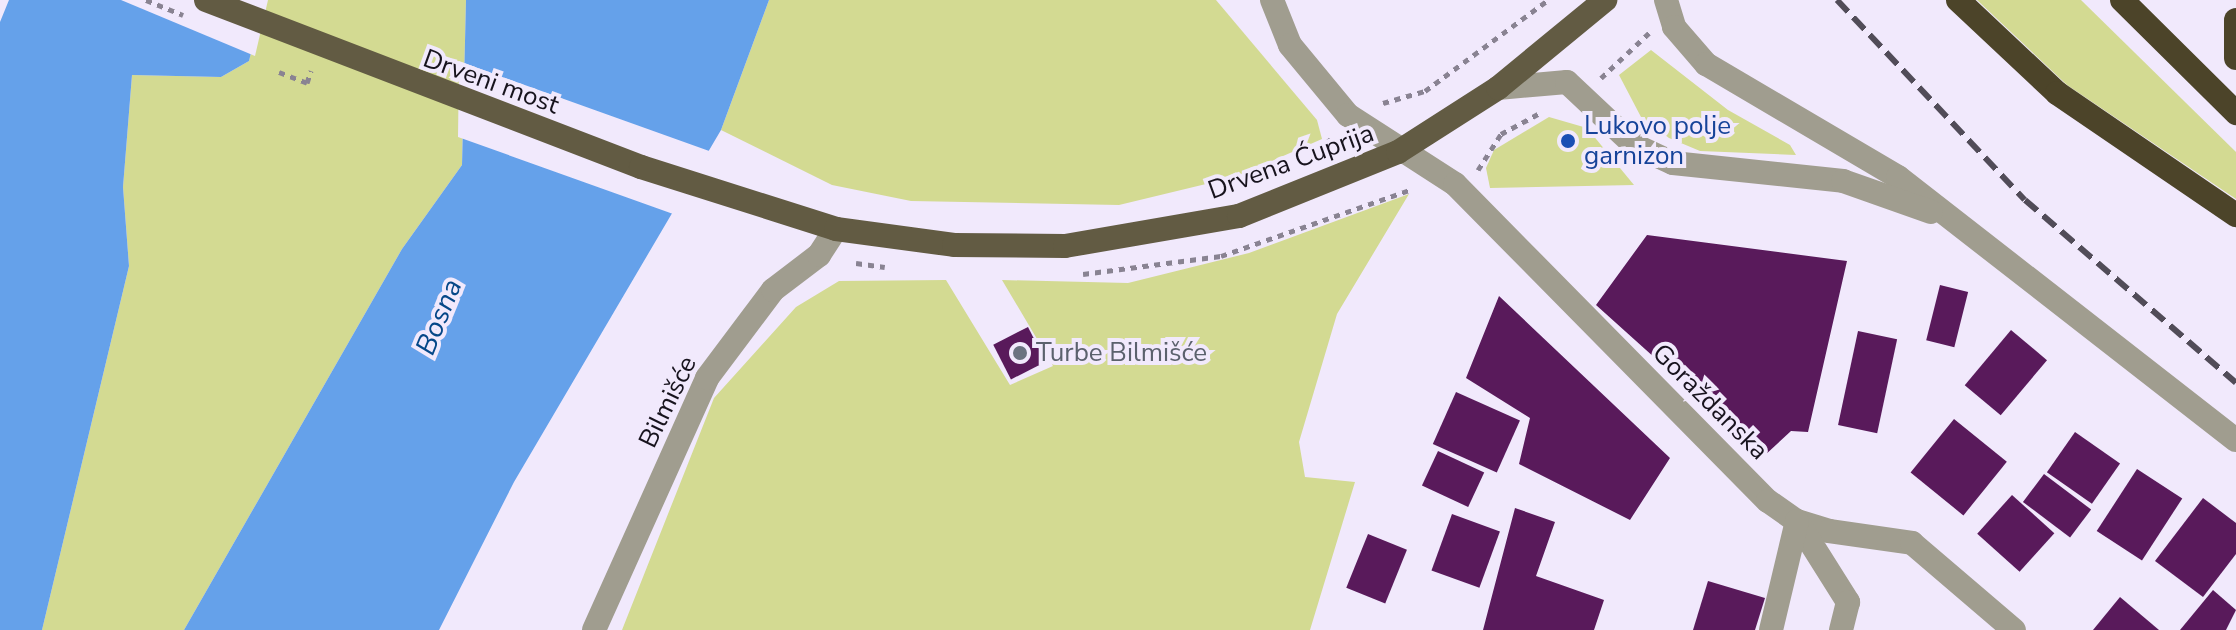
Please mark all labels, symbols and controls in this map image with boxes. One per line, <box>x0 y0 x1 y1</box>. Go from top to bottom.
street label: Drveni most <box>419 43 563 121</box>
place label: Lukovo polje garnizon <box>1584 110 1731 172</box>
street label: Drvena Ćuprija <box>1204 118 1378 206</box>
marker: Lukovo polje garnizon <box>1559 132 1577 150</box>
water label: Bosna <box>409 274 469 360</box>
place label: Turbe Bilmišće <box>1036 337 1207 369</box>
street label: Goraždanska <box>1646 338 1774 466</box>
marker: Turbe Bilmišće <box>1011 344 1029 362</box>
street label: Bilmišće <box>633 351 703 453</box>

